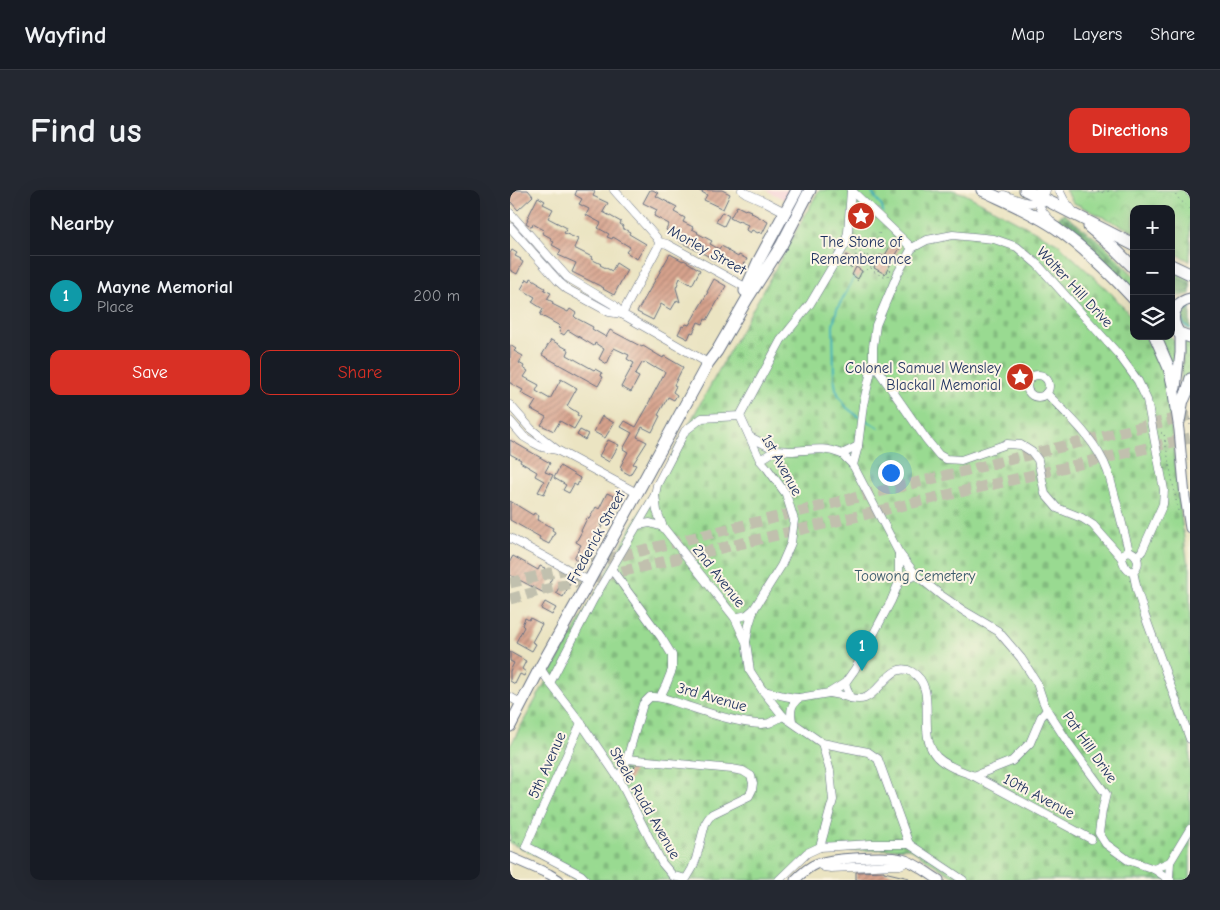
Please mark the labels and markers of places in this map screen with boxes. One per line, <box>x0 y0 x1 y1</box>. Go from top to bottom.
place icon: The Stone of Rememberance <box>846 201 876 231</box>
place label: The Stone of Rememberance <box>811 233 912 268</box>
place label: Colonel Samuel Wensley Blackall Memorial <box>845 359 1001 394</box>
place icon: Colonel Samuel Wensley Blackall Memorial <box>1005 362 1035 392</box>
pin: 1 <box>846 630 878 671</box>

